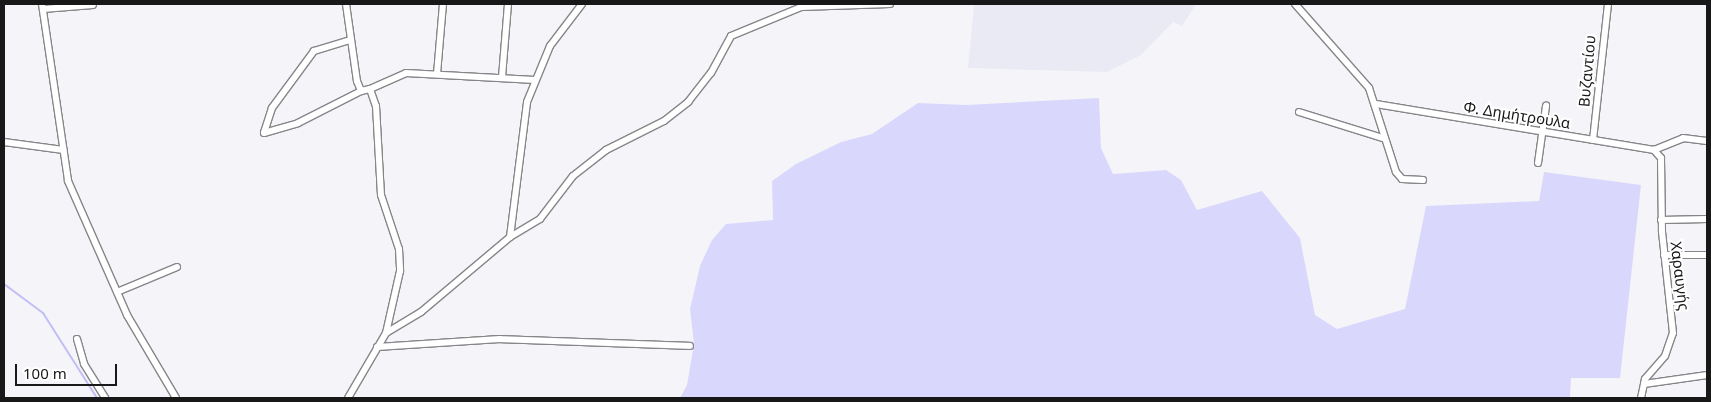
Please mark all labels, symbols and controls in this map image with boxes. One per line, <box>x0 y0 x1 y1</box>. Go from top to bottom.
street label: Βυζαντίου <box>1575 34 1599 108</box>
street label: Φ. Δημήτρουλα <box>1462 98 1572 132</box>
street label: Χαραυγής <box>1667 241 1693 311</box>
scale bar <box>18 354 120 386</box>
text: 100 m <box>23 363 67 383</box>

